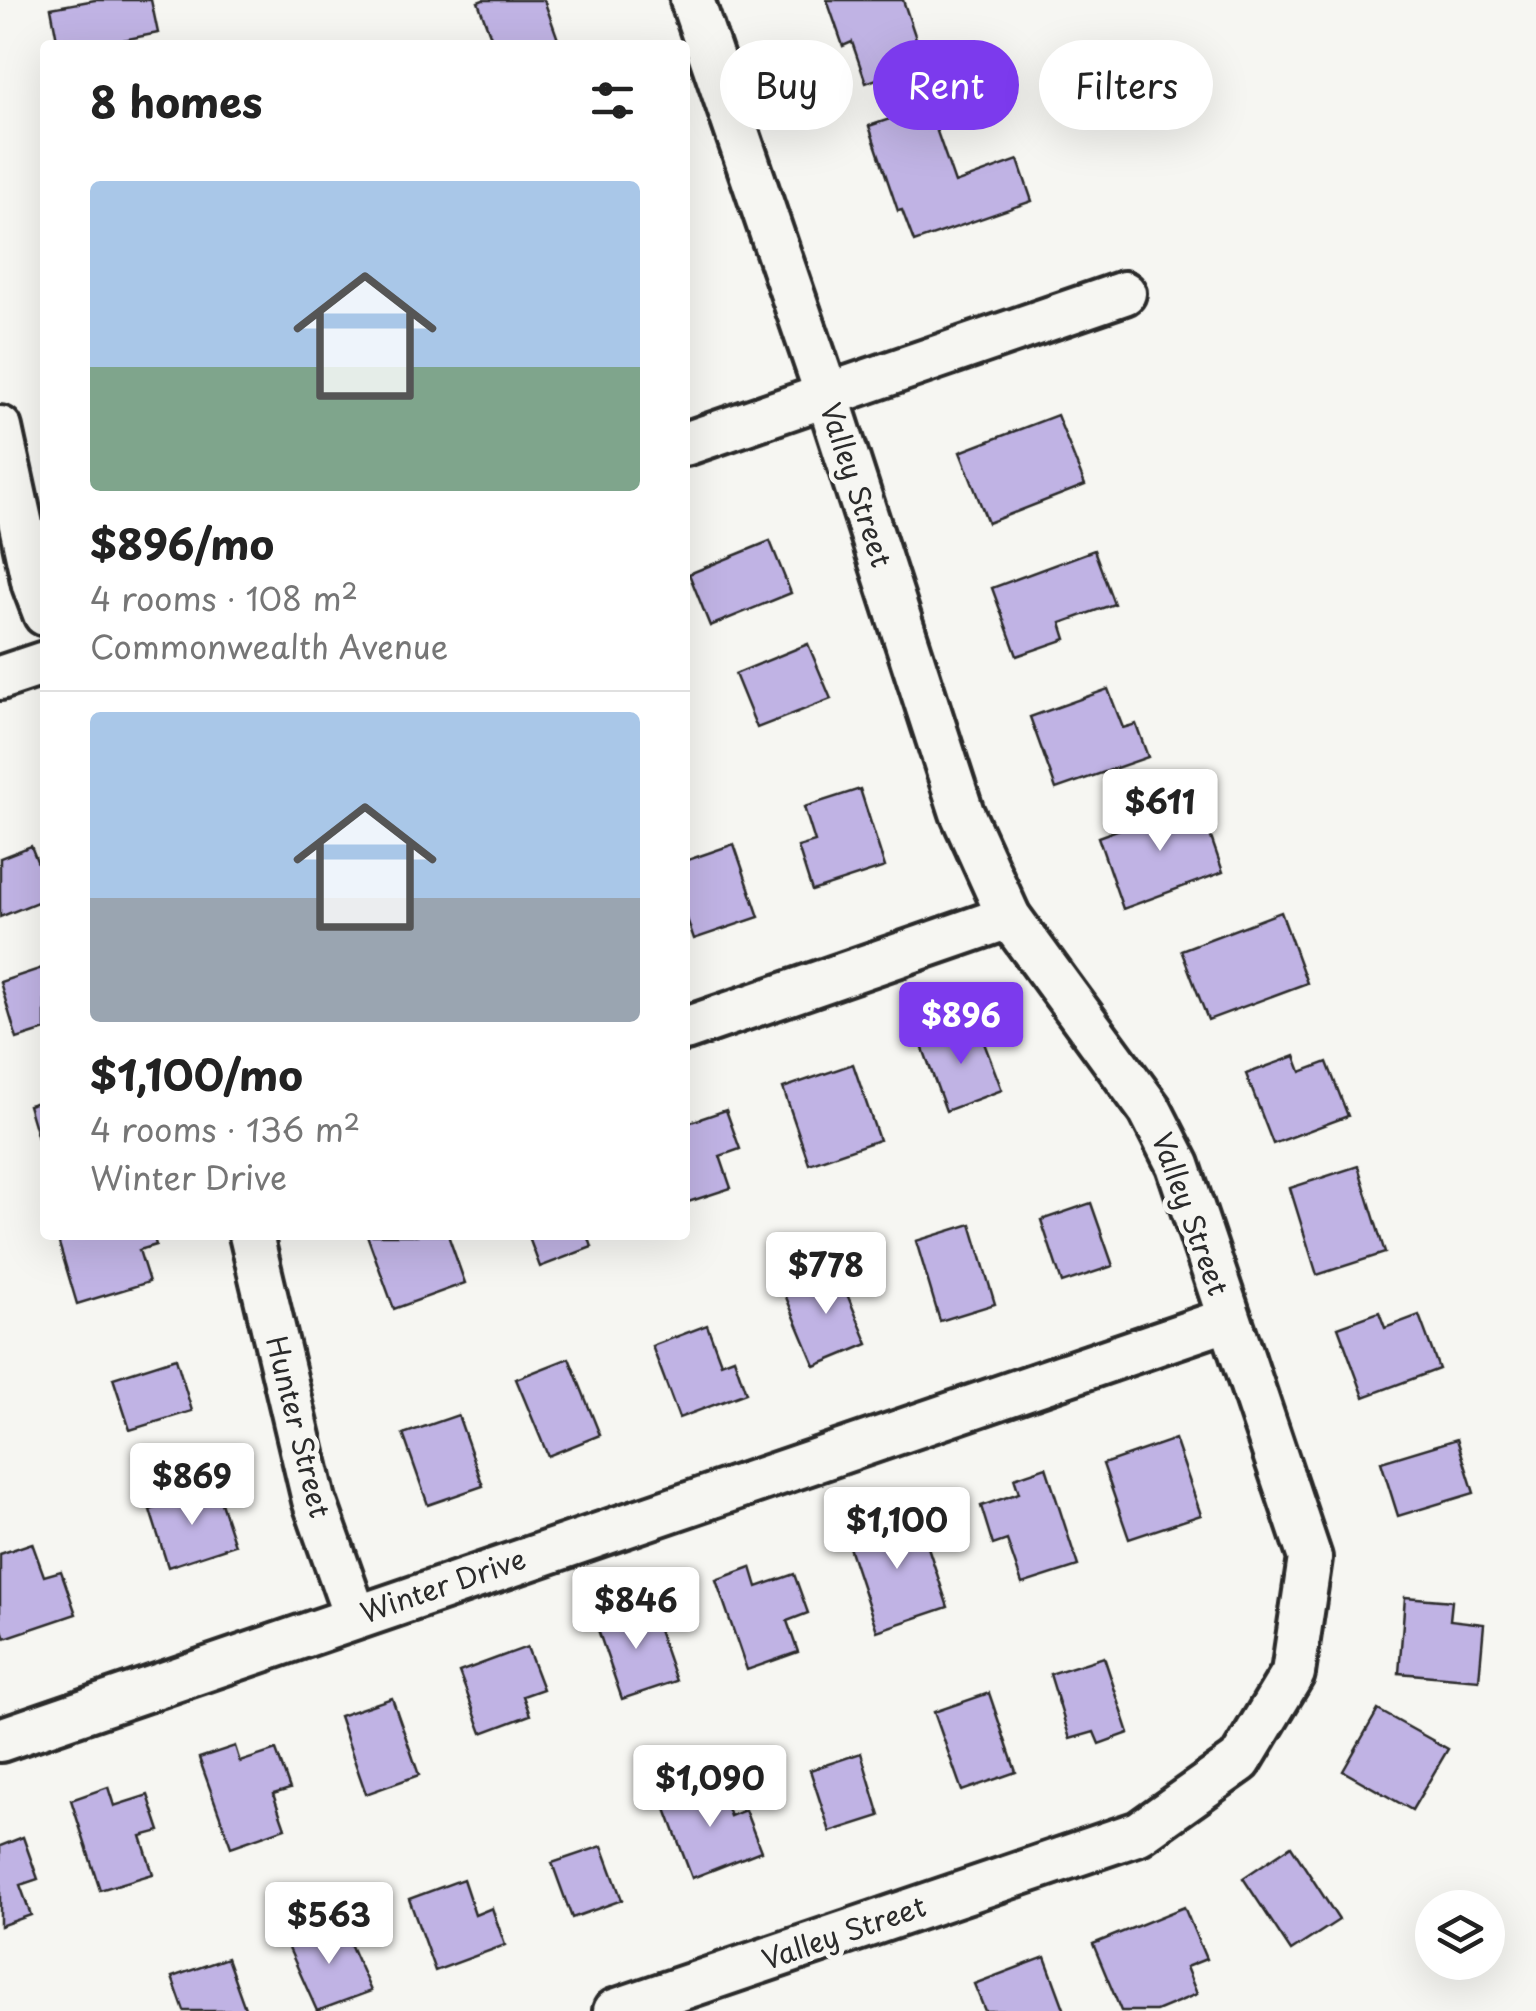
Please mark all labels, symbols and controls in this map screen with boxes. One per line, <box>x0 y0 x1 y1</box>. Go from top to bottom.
chip: Buy <box>720 40 853 130</box>
chip: Rent <box>873 40 1019 130</box>
chip: Filters <box>1039 40 1213 130</box>
text: 8 homes <box>90 69 263 132</box>
icon: filters <box>585 73 640 128</box>
icon: home <box>275 246 455 426</box>
street label: Valley Street <box>811 397 904 572</box>
text: $896/mo <box>90 511 274 574</box>
text: 4 rooms · 108 m² <box>90 574 358 622</box>
text: Commonwealth Avenue <box>90 622 448 670</box>
pin: $611 <box>1101 769 1219 854</box>
icon: home <box>275 777 455 957</box>
text: $611 <box>1125 777 1195 825</box>
pin: $896 <box>902 982 1020 1067</box>
text: $896 <box>921 990 1001 1038</box>
text: $1,100/mo <box>90 1042 303 1105</box>
text: 4 rooms · 136 m² <box>90 1105 360 1153</box>
street label: Valley Street <box>1142 1126 1241 1301</box>
text: Winter Drive <box>90 1153 287 1201</box>
pin: $778 <box>767 1232 885 1317</box>
text: $778 <box>788 1240 864 1288</box>
street label: Hunter Street <box>256 1331 343 1522</box>
pin: $869 <box>133 1443 251 1528</box>
text: $869 <box>152 1451 232 1499</box>
pin: $1,100 <box>816 1487 978 1572</box>
text: $1,100 <box>846 1495 948 1543</box>
street label: Winter Drive <box>354 1536 531 1633</box>
pin: $846 <box>577 1567 695 1652</box>
text: $846 <box>594 1575 678 1623</box>
pin: $1,090 <box>629 1745 791 1830</box>
text: $1,090 <box>655 1753 765 1801</box>
pin: $563 <box>270 1882 388 1967</box>
street label: Valley Street <box>756 1883 931 1980</box>
text: $563 <box>287 1890 371 1938</box>
map controls <box>1415 1890 1505 1980</box>
button: layers <box>1415 1890 1505 1980</box>

